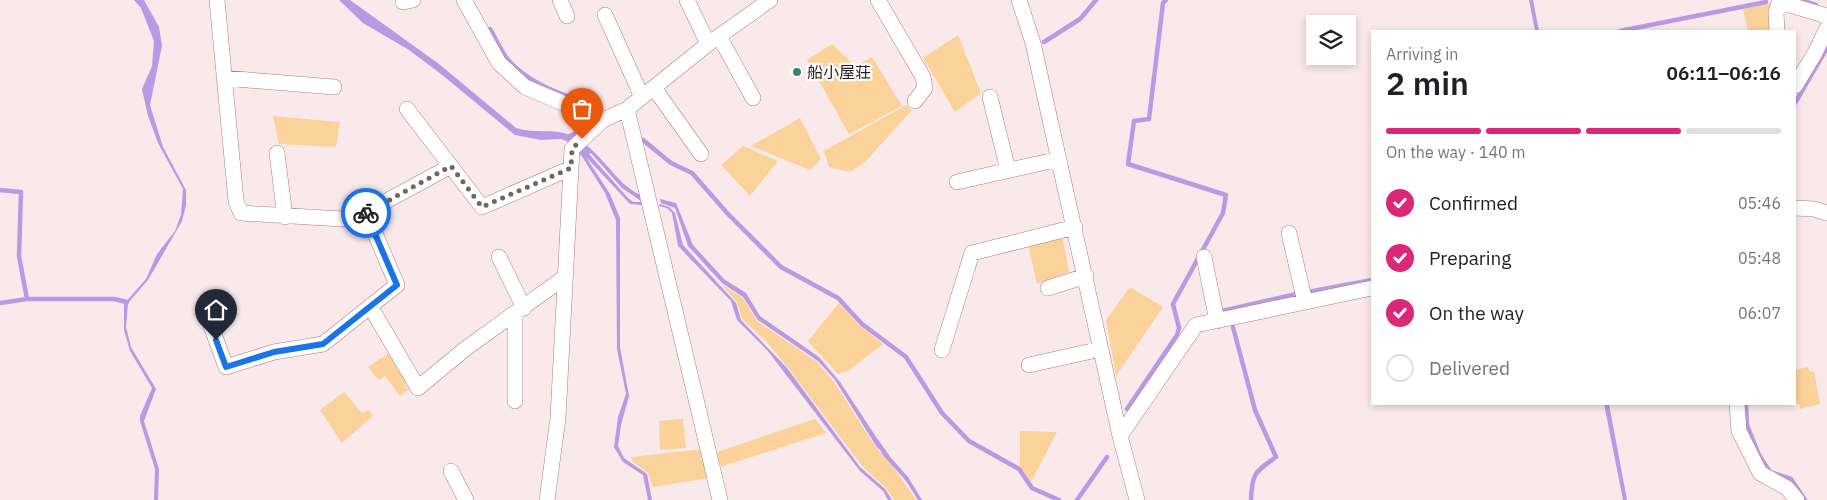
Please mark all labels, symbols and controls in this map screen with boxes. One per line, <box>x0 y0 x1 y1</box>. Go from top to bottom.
map controls <box>1306 15 1356 65</box>
button: layers <box>1306 15 1356 65</box>
text: Arriving in <box>1386 44 1458 64</box>
text: 06:11–06:16 <box>1667 61 1781 85</box>
place label: 船小屋荘 <box>807 62 871 82</box>
text: 2 min <box>1386 62 1469 104</box>
marker: 船小屋荘 <box>791 66 803 78</box>
pin <box>561 88 603 139</box>
icon: bag <box>568 95 596 123</box>
text: On the way · 140 m <box>1386 142 1525 162</box>
courier <box>341 188 391 238</box>
icon: check <box>1386 189 1414 217</box>
text: Confirmed <box>1429 191 1518 215</box>
text: 05:46 <box>1738 193 1781 213</box>
icon: bike <box>352 199 380 227</box>
icon: check <box>1386 244 1414 272</box>
text: Preparing <box>1429 246 1511 270</box>
text: 05:48 <box>1738 248 1781 268</box>
pin <box>195 289 237 340</box>
icon: home <box>202 296 230 324</box>
icon: check <box>1386 299 1414 327</box>
text: On the way <box>1429 301 1524 325</box>
text: 06:07 <box>1738 303 1781 323</box>
text: Delivered <box>1429 356 1510 380</box>

